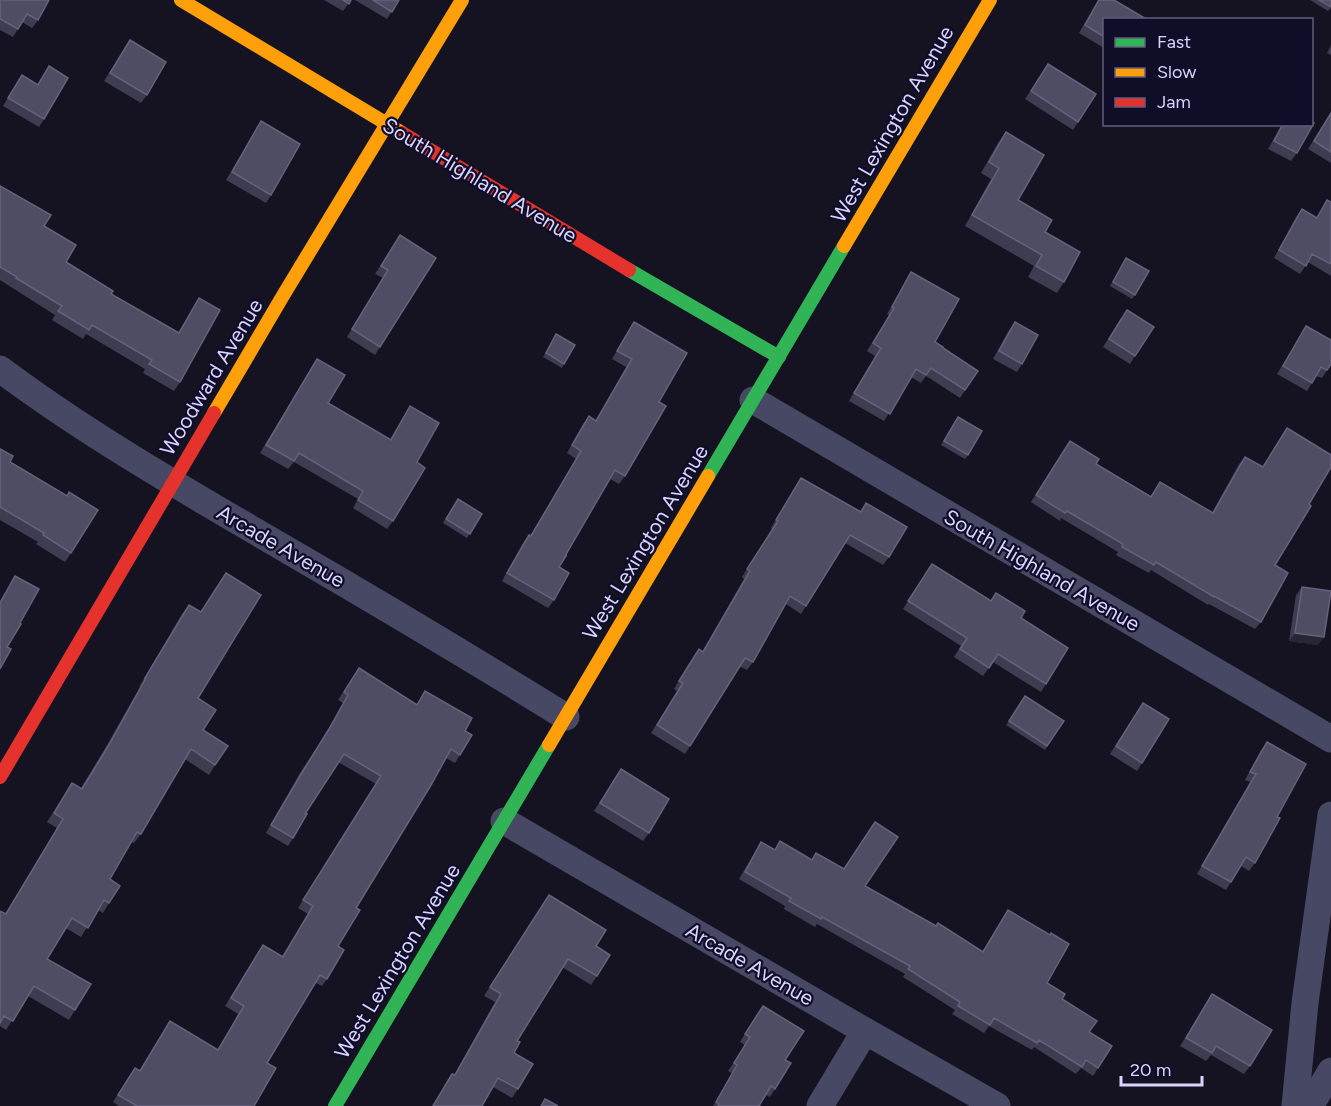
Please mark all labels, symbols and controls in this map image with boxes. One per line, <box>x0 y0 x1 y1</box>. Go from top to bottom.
legend <box>1103 18 1313 126</box>
street label: West Lexington Avenue <box>825 21 959 227</box>
text: Fast <box>1157 31 1191 53</box>
text: Slow <box>1157 61 1196 83</box>
text: Jam <box>1157 91 1191 113</box>
street label: South Highland Avenue <box>378 112 582 248</box>
street label: Woodward Avenue <box>154 294 268 460</box>
street label: West Lexington Avenue <box>577 440 713 644</box>
street label: Arcade Avenue <box>213 499 349 593</box>
street label: South Highland Avenue <box>940 504 1144 636</box>
street label: West Lexington Avenue <box>329 859 465 1063</box>
street label: Arcade Avenue <box>682 917 818 1011</box>
scale bar <box>1121 1049 1202 1087</box>
text: 20 m <box>1130 1059 1171 1081</box>

